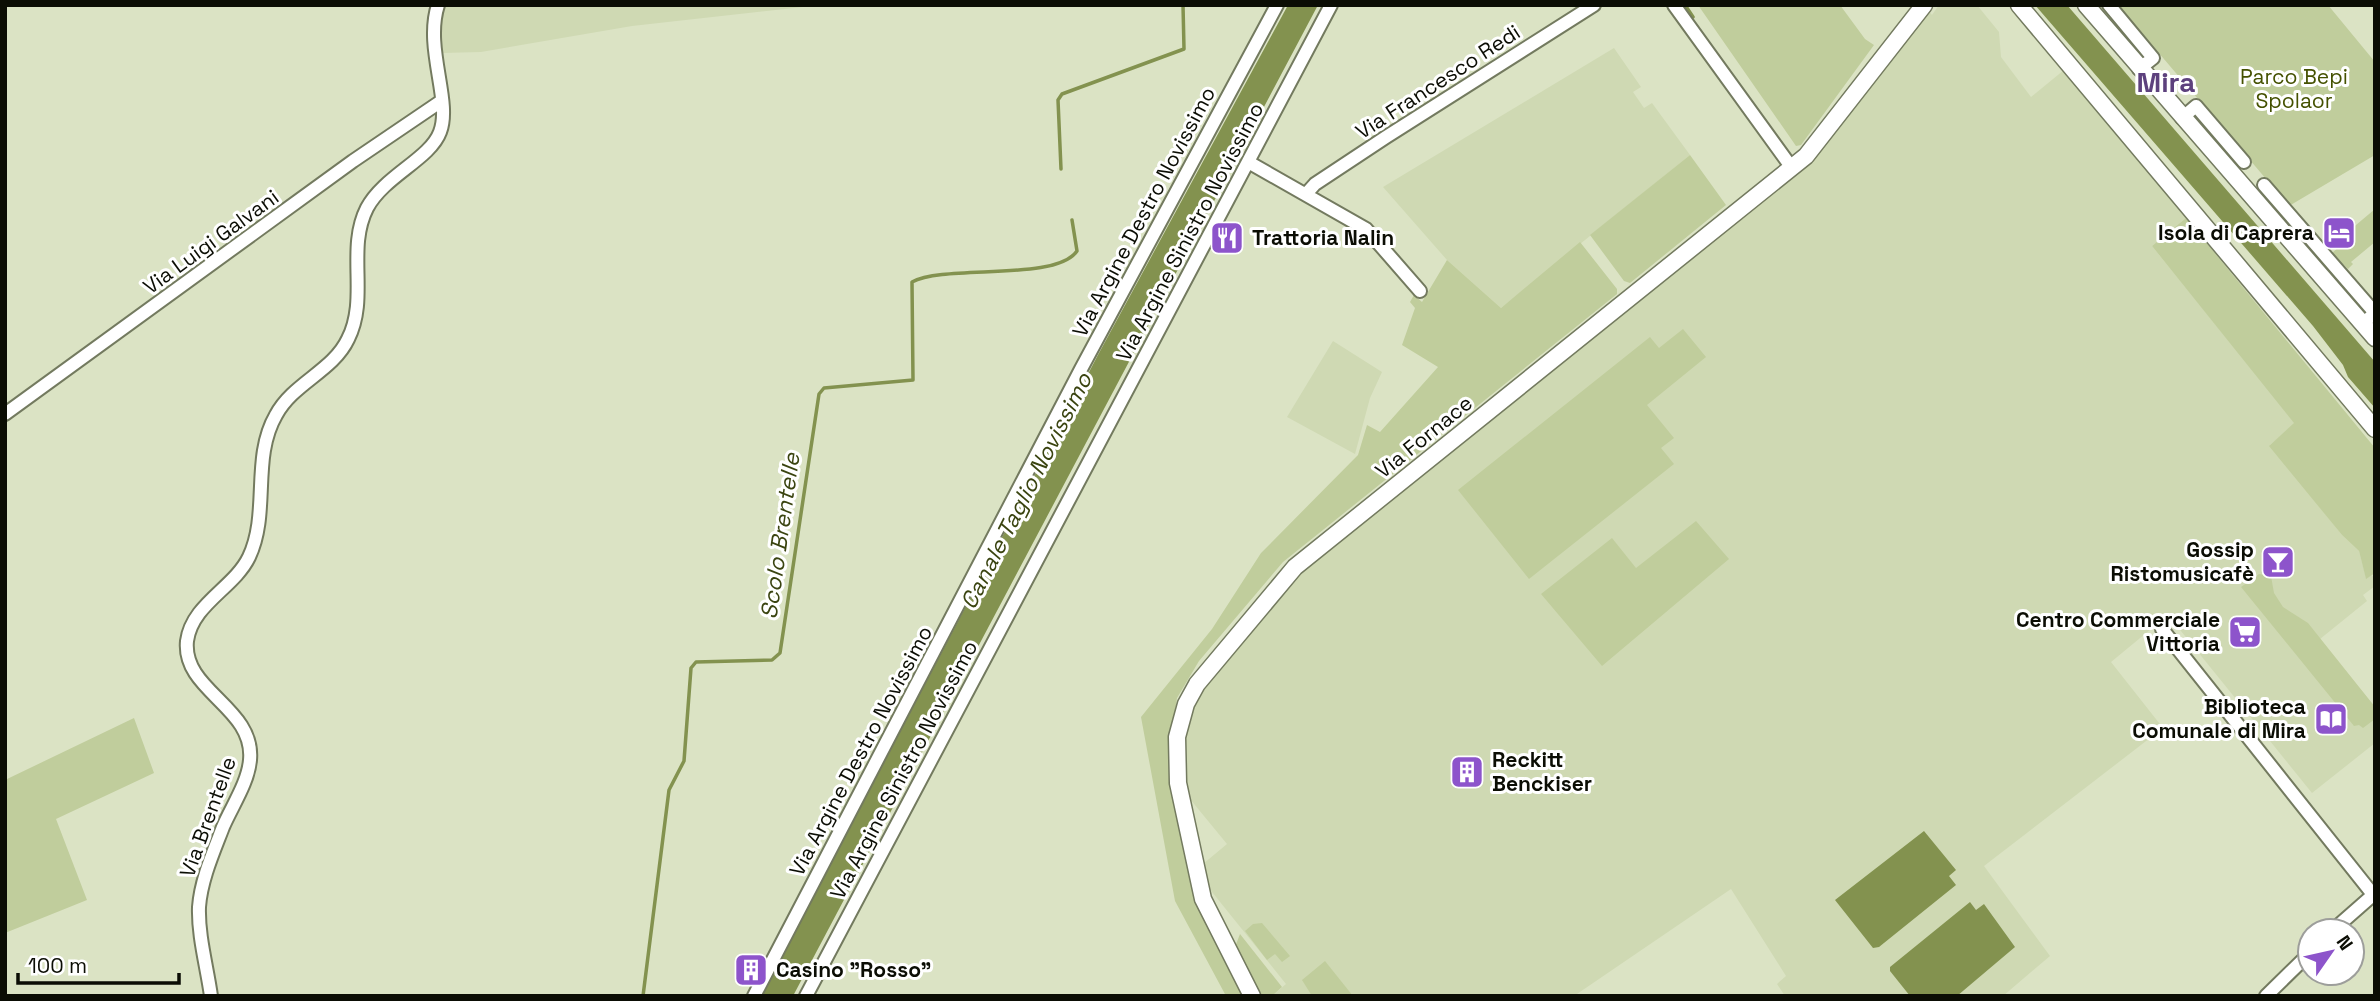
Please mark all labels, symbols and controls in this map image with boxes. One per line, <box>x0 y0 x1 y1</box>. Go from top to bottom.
street label: Via Francesco Redi <box>1350 18 1525 145</box>
park label: Parco Bepi Spolaor <box>2240 63 2348 114</box>
district label: Mira <box>2136 64 2196 100</box>
street label: Via Argine Destro Novissimo <box>1066 82 1221 341</box>
street label: Via Argine Sinistro Novissimo <box>1110 98 1269 366</box>
street label: Via Luigi Galvani <box>138 183 284 300</box>
hotel icon: Isola di Caprera <box>2320 214 2358 252</box>
restaurant icon: Trattoria Nalin <box>1208 219 1246 257</box>
place label: Isola di Caprera <box>2158 219 2314 246</box>
place label: Trattoria Nalin <box>1252 224 1394 251</box>
water label: Canale Taglio Novissimo <box>953 367 1099 614</box>
street label: Via Fornace <box>1370 389 1478 484</box>
water label: Scolo Brentelle <box>754 450 807 621</box>
place label: Gossip Ristomusicafè <box>2110 536 2254 587</box>
bar icon: Gossip Ristomusicafè <box>2259 543 2297 581</box>
place label: Centro Commerciale Vittoria <box>2016 606 2220 657</box>
supermarket icon: Centro Commerciale Vittoria <box>2226 613 2264 651</box>
street label: Via Argine Destro Novissimo <box>783 621 938 880</box>
street label: Via Argine Sinistro Novissimo <box>824 636 983 904</box>
place label: Biblioteca Comunale di Mira <box>2132 693 2306 744</box>
library icon: Biblioteca Comunale di Mira <box>2312 700 2350 738</box>
place label: Reckitt Benckiser <box>1492 746 1592 797</box>
street label: Via Brentelle <box>173 753 242 881</box>
building icon: Reckitt Benckiser <box>1448 753 1486 791</box>
north arrow <box>2296 917 2366 987</box>
text: N <box>2331 931 2359 955</box>
scale bar <box>18 942 178 986</box>
building icon: Casino "Rosso" <box>732 951 770 989</box>
text: 100 m <box>28 952 87 979</box>
place label: Casino "Rosso" <box>776 956 931 983</box>

